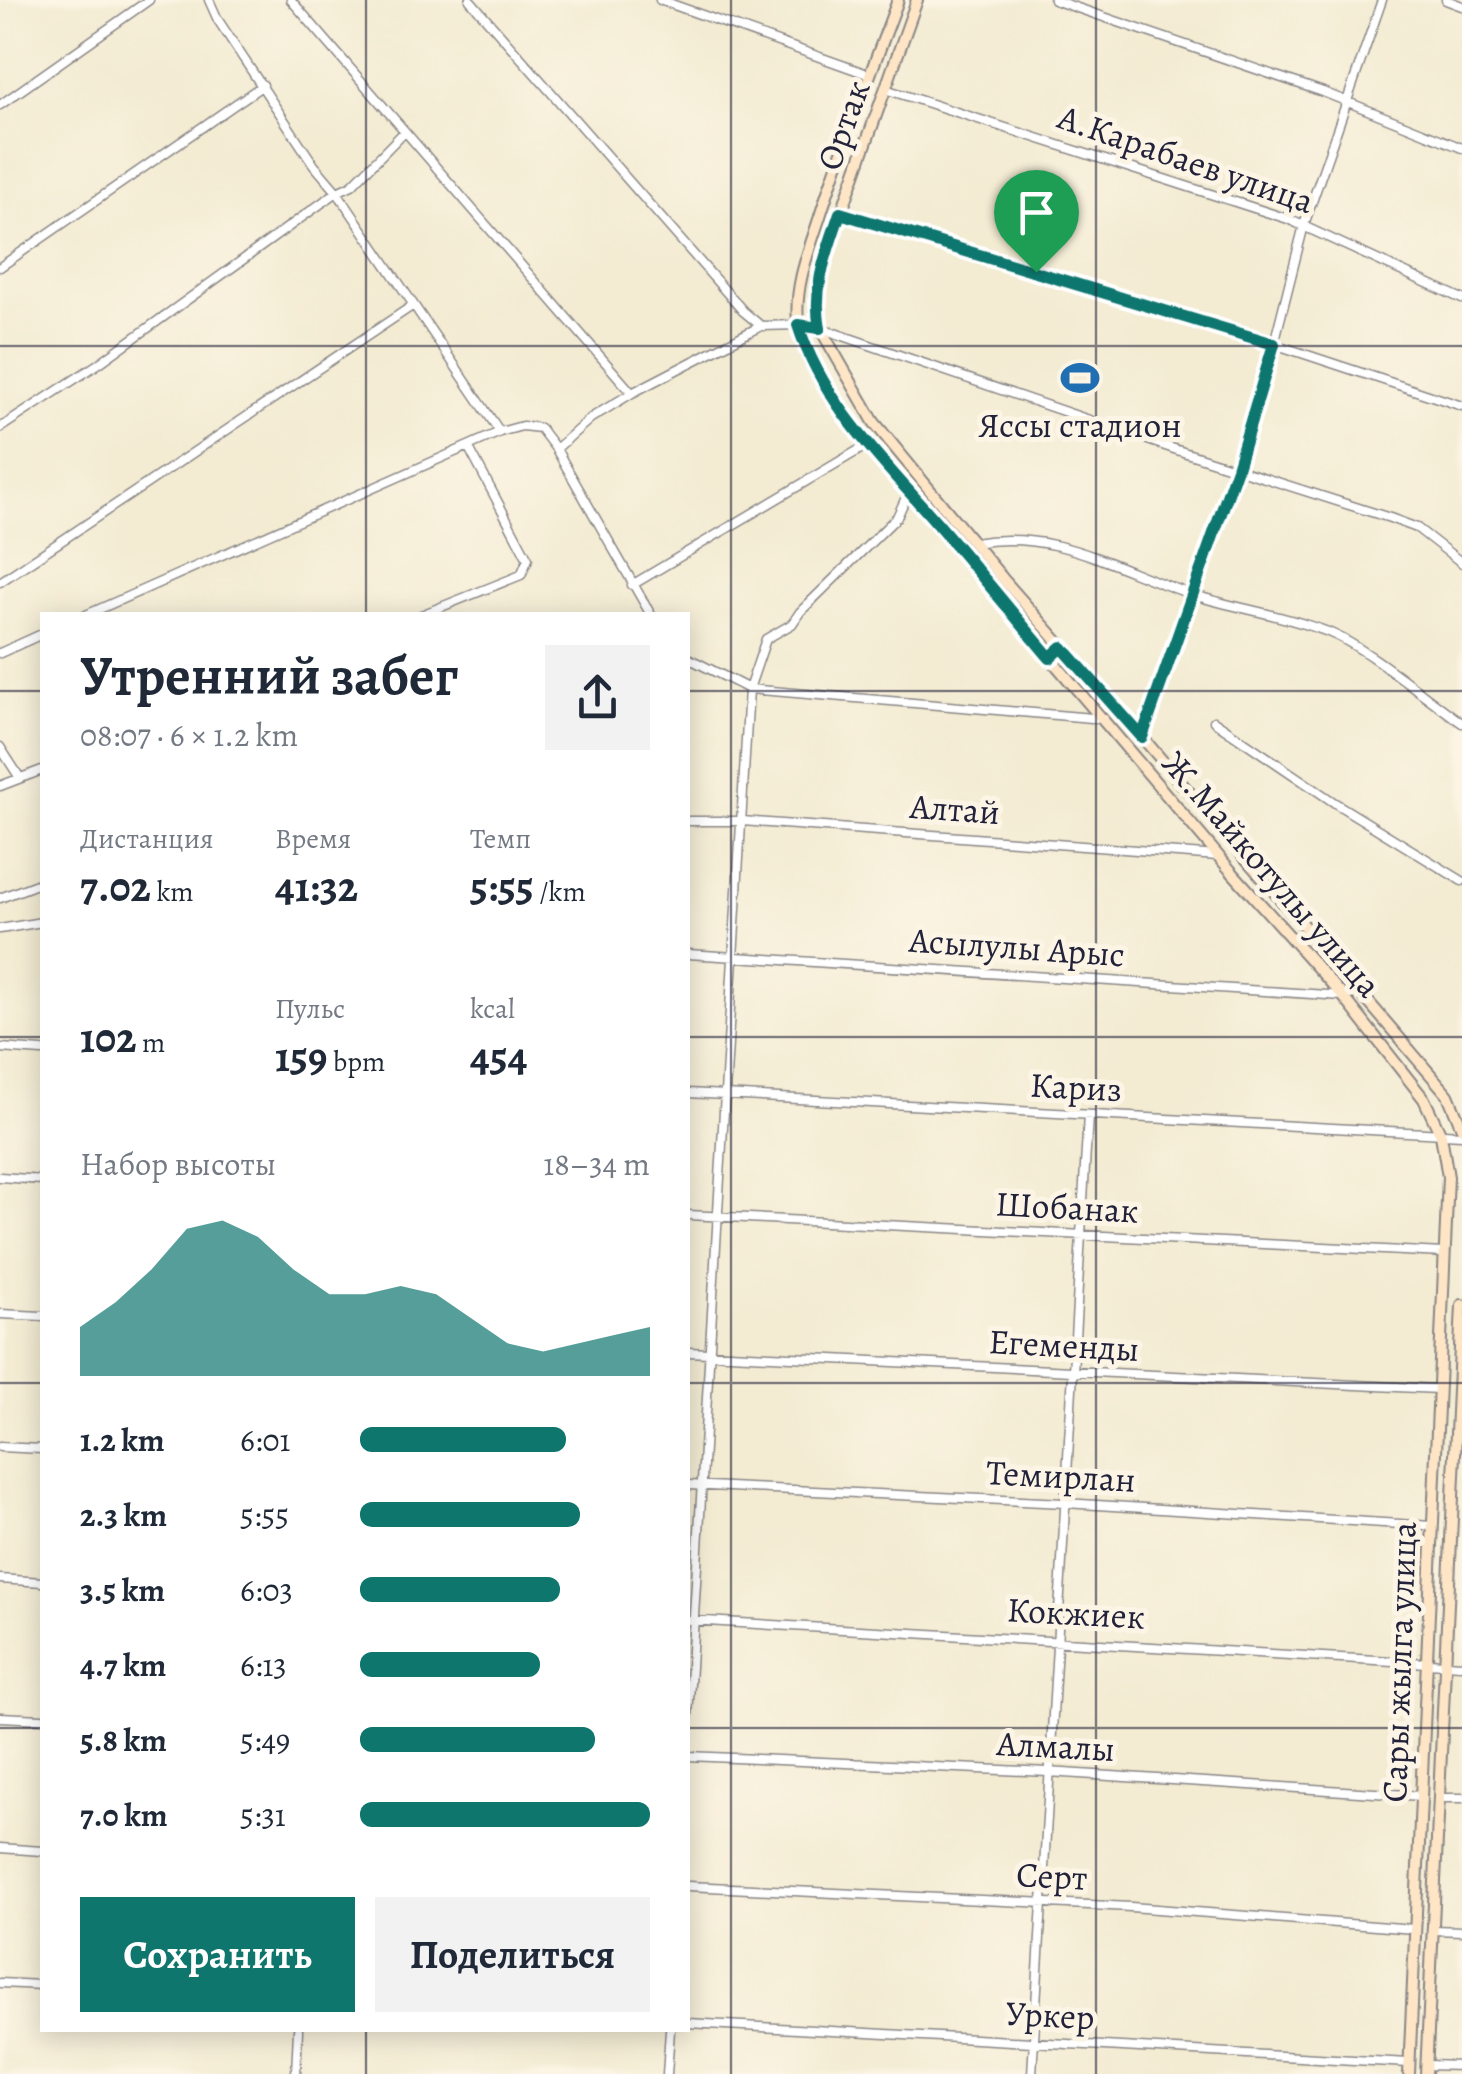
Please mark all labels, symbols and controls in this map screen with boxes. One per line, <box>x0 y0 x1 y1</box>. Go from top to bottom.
street label: Ортак <box>805 73 881 177</box>
street label: А.Карабаев улица <box>1051 92 1320 225</box>
pin <box>994 170 1079 273</box>
icon: arrive <box>1009 185 1064 240</box>
sports icon: Яссы стадион <box>1059 357 1101 399</box>
place label: Яссы стадион <box>978 401 1182 449</box>
text: Утренний забег <box>80 638 458 713</box>
button: share <box>545 645 650 750</box>
text: 08:07 · 6 × 1.2 km <box>80 713 298 757</box>
street label: Ж.Майкотулы улица <box>1151 740 1393 1008</box>
street label: Алтай <box>907 782 1002 836</box>
text: Дистанция <box>80 820 214 858</box>
text: Время <box>275 820 351 858</box>
text: Темп <box>470 820 531 858</box>
text: 7.02 <box>80 858 151 915</box>
text: 41:32 <box>275 858 358 915</box>
text: 5:55 <box>470 858 534 915</box>
text: km <box>151 873 194 911</box>
text: /km <box>534 873 586 911</box>
street label: Асылулы Арыс <box>907 915 1126 978</box>
text: Пульс <box>275 990 345 1028</box>
text: kcal <box>470 990 515 1028</box>
text: 102 <box>80 1009 136 1066</box>
text: m <box>136 1024 165 1062</box>
text: 159 <box>275 1028 327 1085</box>
text: 454 <box>470 1028 527 1085</box>
text: bpm <box>327 1043 385 1081</box>
street label: Кариз <box>1029 1061 1123 1113</box>
text: Набор высоты <box>80 1142 276 1186</box>
text: 18–34 m <box>543 1142 650 1186</box>
street label: Шобанак <box>994 1179 1140 1235</box>
street label: Егеменды <box>988 1317 1140 1373</box>
text: 1.2 km <box>80 1418 165 1462</box>
text: 6:01 <box>240 1418 290 1462</box>
street label: Темирлан <box>985 1448 1137 1504</box>
text: 2.3 km <box>80 1493 167 1537</box>
text: 5:55 <box>240 1493 289 1537</box>
street label: Сары жылга улица <box>1370 1521 1428 1803</box>
text: 3.5 km <box>80 1568 165 1612</box>
text: 6:03 <box>240 1568 293 1612</box>
street label: Кокжиек <box>1006 1585 1146 1641</box>
text: 4.7 km <box>80 1643 166 1687</box>
text: 6:13 <box>240 1643 287 1687</box>
text: 5.8 km <box>80 1718 167 1762</box>
text: 5:49 <box>240 1718 290 1762</box>
street label: Алмалы <box>995 1719 1116 1773</box>
text: 7.0 km <box>80 1793 168 1837</box>
text: 5:31 <box>240 1793 286 1837</box>
street label: Серт <box>1015 1850 1089 1902</box>
button: Сохранить <box>80 1897 355 2012</box>
button: Поделиться <box>375 1897 650 2012</box>
street label: Уркер <box>1004 1989 1096 2041</box>

